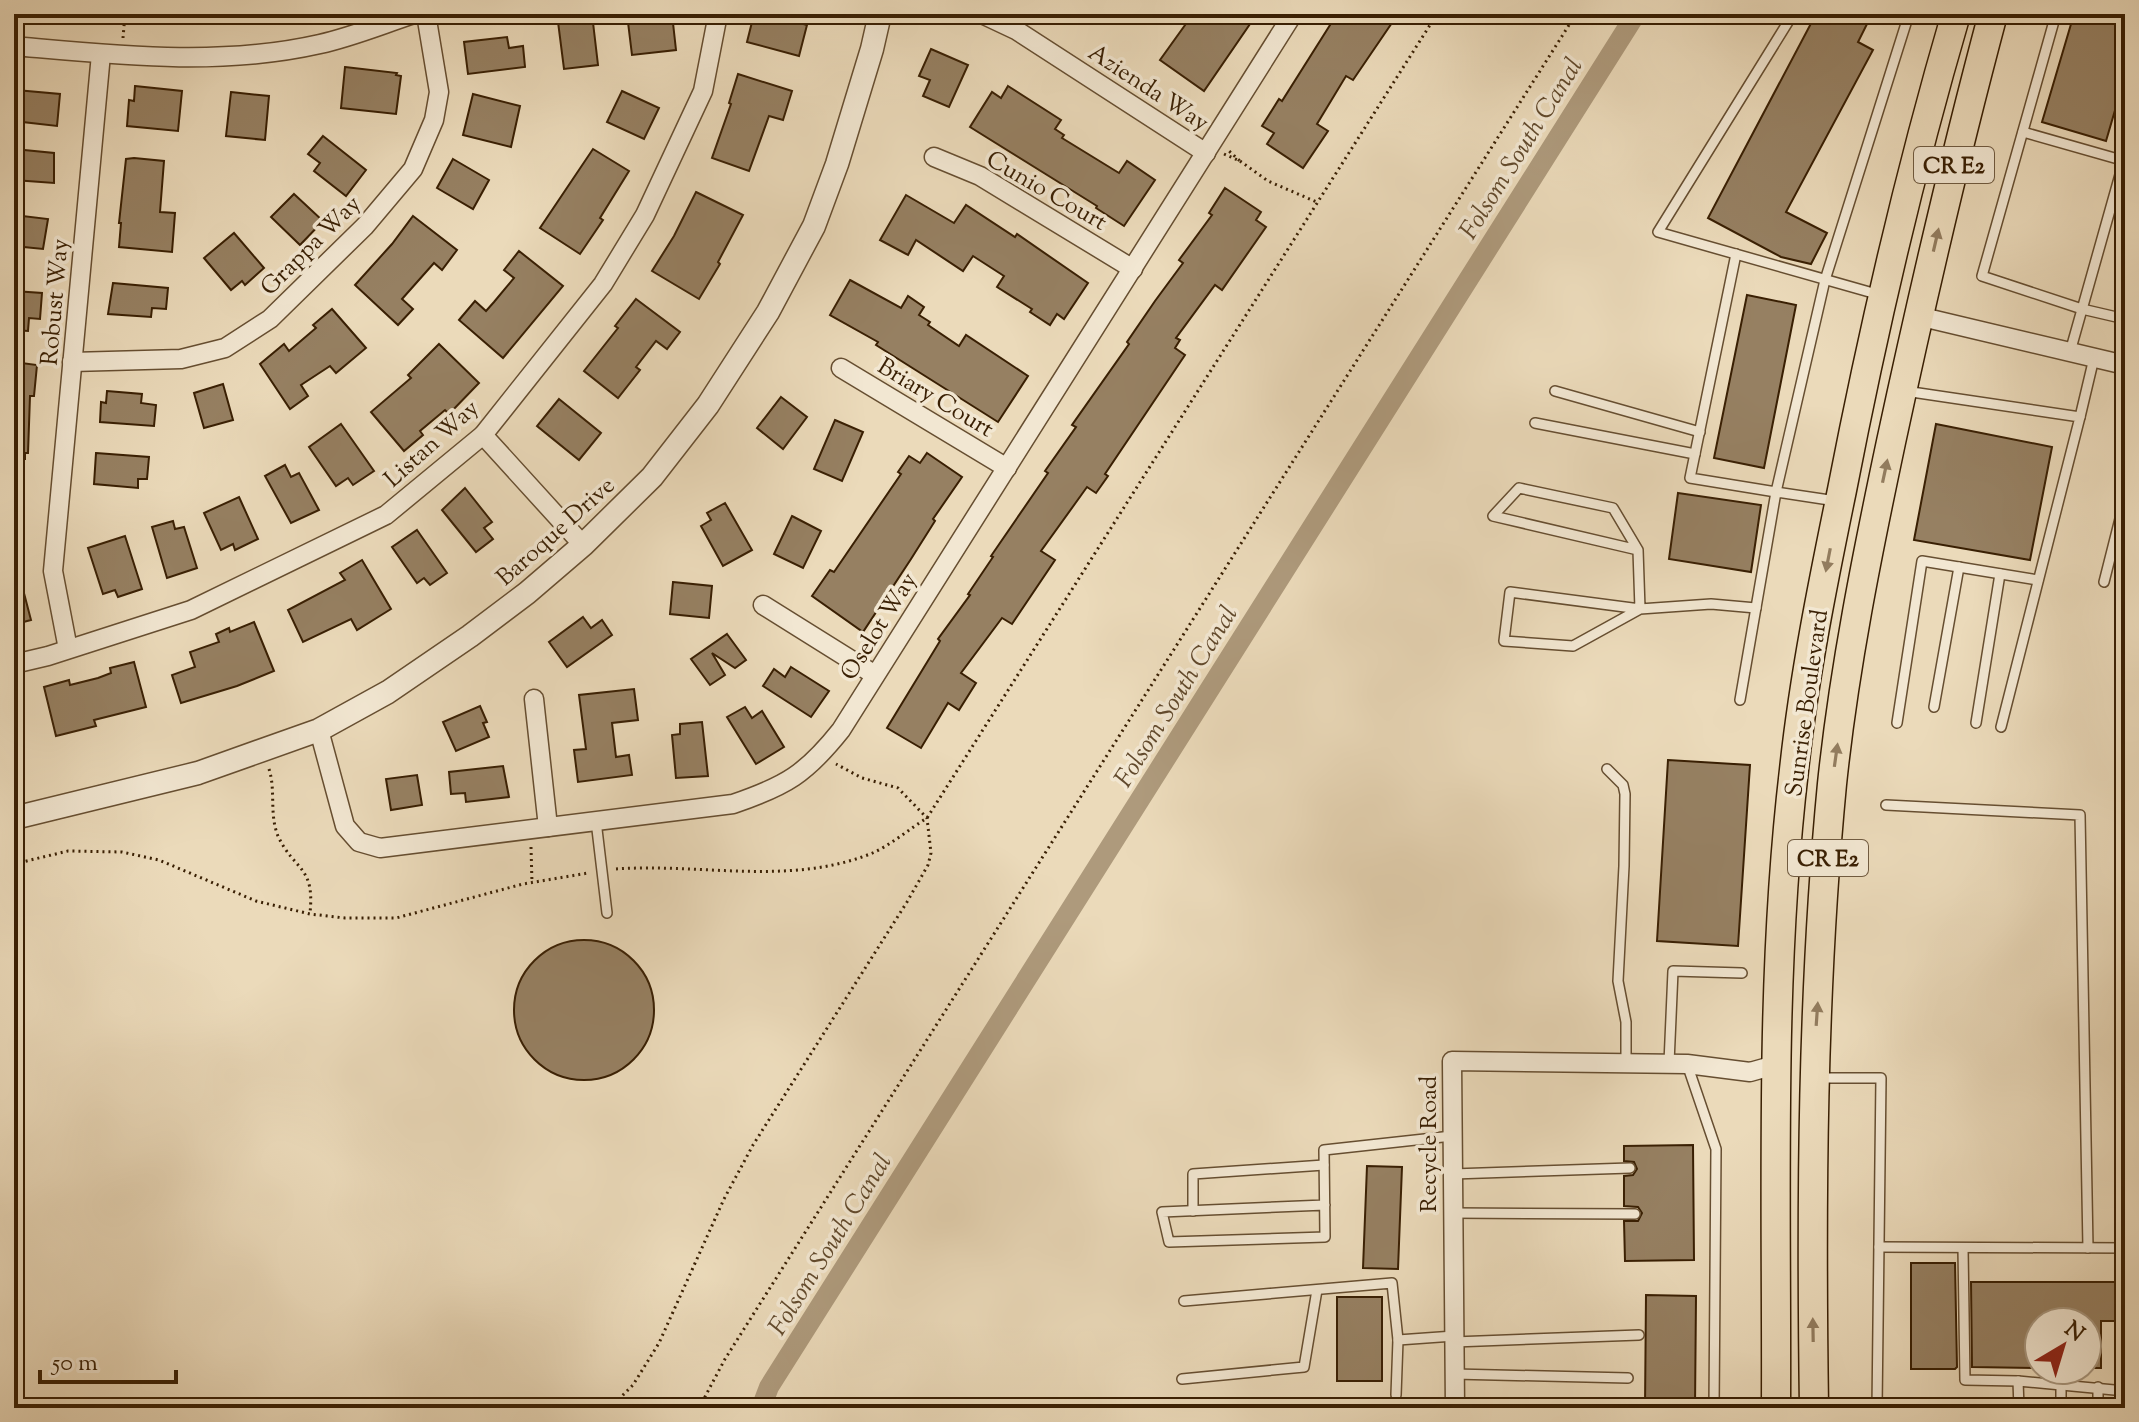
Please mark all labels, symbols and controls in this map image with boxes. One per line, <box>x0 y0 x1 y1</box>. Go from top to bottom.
street label: Azienda Way <box>1081 37 1215 141</box>
water label: Folsom South Canal <box>1451 51 1593 247</box>
street label: Cunio Court <box>979 143 1113 240</box>
road number: CR E2 <box>1914 147 1994 183</box>
street label: Grappa Way <box>253 188 369 304</box>
one-way arrow <box>1930 228 1943 253</box>
street label: Robust Way <box>34 237 78 367</box>
street label: Briary Court <box>870 351 1000 447</box>
street label: Listan Way <box>377 393 487 496</box>
one-way arrow <box>1879 458 1892 483</box>
street label: Baroque Drive <box>490 470 623 595</box>
one-way arrow <box>1821 548 1834 573</box>
street label: Oselot Way <box>833 566 926 688</box>
water label: Folsom South Canal <box>1106 599 1248 795</box>
street label: Sunrise Boulevard <box>1778 607 1838 799</box>
one-way arrow <box>1830 742 1843 767</box>
road number: CR E2 <box>1788 840 1868 876</box>
one-way arrow <box>1811 1001 1824 1026</box>
street label: Recycle Road <box>1413 1075 1447 1212</box>
water label: Folsom South Canal <box>760 1147 902 1343</box>
north arrow <box>2023 1306 2103 1386</box>
text: N <box>2057 1315 2091 1351</box>
one-way arrow <box>1806 1317 1819 1342</box>
scale bar <box>40 1334 176 1384</box>
text: 50 m <box>50 1347 98 1381</box>

